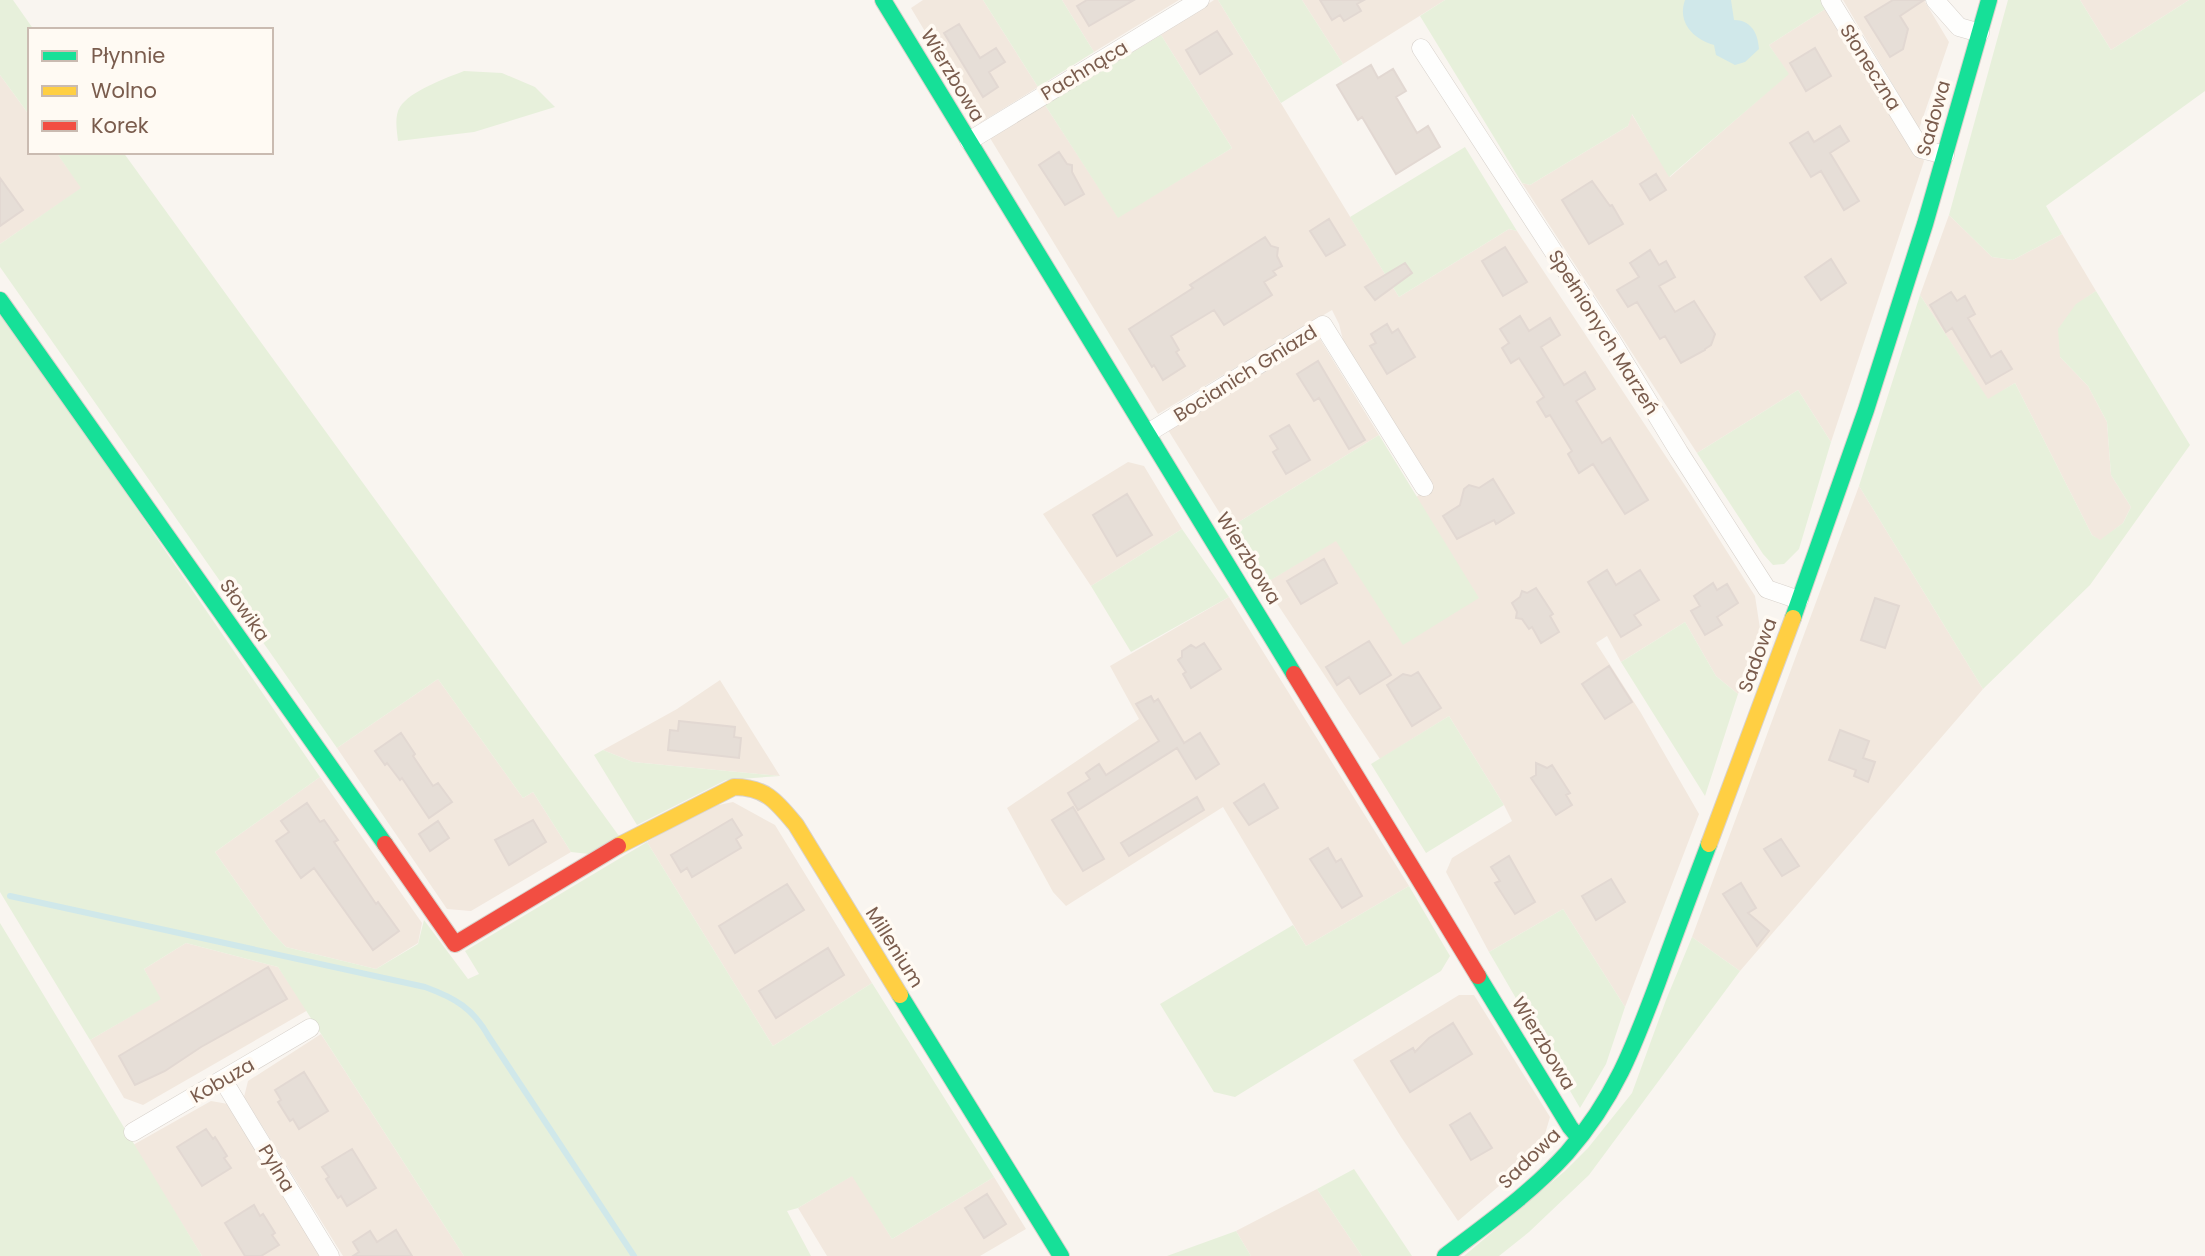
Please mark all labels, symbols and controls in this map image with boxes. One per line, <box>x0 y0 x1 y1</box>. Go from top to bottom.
street label: Słoneczna <box>1833 19 1908 116</box>
street label: Wierzbowa <box>914 24 991 127</box>
legend <box>28 28 273 154</box>
street label: Pachnąca <box>1036 34 1133 107</box>
text: Płynnie <box>91 41 165 70</box>
text: Wolno <box>91 76 157 105</box>
street label: Sadowa <box>1910 77 1957 159</box>
text: Korek <box>91 111 149 140</box>
street label: Spełnionych Marzeń <box>1542 245 1665 420</box>
street label: Bocianich Gniazd <box>1168 318 1322 428</box>
street label: Wierzbowa <box>1210 507 1288 610</box>
street label: Słowika <box>213 573 276 647</box>
street label: Sadowa <box>1732 614 1783 696</box>
street label: Millenium <box>859 902 930 993</box>
street label: Wierzbowa <box>1505 992 1582 1095</box>
street label: Kobuza <box>185 1051 259 1110</box>
street label: Sadowa <box>1492 1122 1567 1195</box>
street label: Pylna <box>252 1139 301 1197</box>

